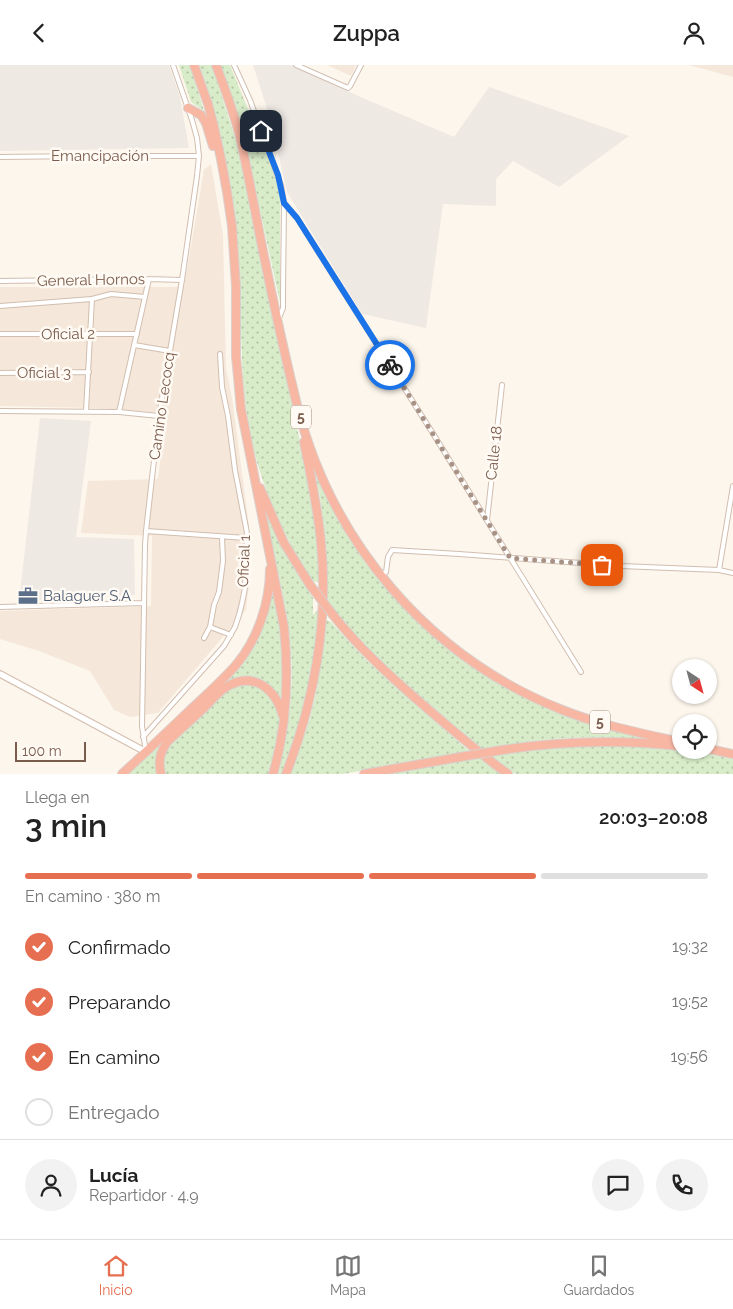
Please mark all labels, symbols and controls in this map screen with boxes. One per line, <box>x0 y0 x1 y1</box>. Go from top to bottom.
icon: back <box>25 19 53 47</box>
icon: person <box>680 19 708 47</box>
text: Zuppa <box>333 20 400 46</box>
pin <box>240 110 282 152</box>
icon: home <box>247 117 275 145</box>
street label: Emancipación <box>51 147 149 165</box>
street label: General Hornos <box>37 270 145 290</box>
street label: Oficial 2 <box>41 325 95 343</box>
courier <box>365 340 415 390</box>
street label: Camino Lecocq <box>146 351 178 461</box>
icon: bike <box>376 351 404 379</box>
street label: Oficial 3 <box>17 364 71 382</box>
road number: 5 <box>291 406 311 429</box>
street label: Calle 18 <box>482 425 506 481</box>
street label: Oficial 1 <box>234 534 254 587</box>
pin <box>581 544 623 586</box>
icon: bag <box>588 551 616 579</box>
office icon: Balaguer S.A <box>17 585 39 607</box>
place label: Balaguer S.A <box>43 587 131 605</box>
north arrow <box>672 659 718 704</box>
map controls <box>672 659 717 759</box>
road number: 5 <box>590 711 610 734</box>
button: locate <box>672 714 717 759</box>
scale bar <box>15 739 86 762</box>
text: 100 m <box>22 743 62 759</box>
text: Llega en <box>25 788 89 807</box>
text: 20:03–20:08 <box>599 806 708 828</box>
text: 3 min <box>25 807 107 844</box>
text: En camino · 380 m <box>25 887 160 906</box>
icon: check <box>25 933 53 961</box>
text: Confirmado <box>68 936 171 958</box>
text: 19:32 <box>672 937 708 956</box>
icon: check <box>25 988 53 1016</box>
text: Preparando <box>68 991 171 1013</box>
text: 19:52 <box>672 992 708 1011</box>
icon: check <box>25 1043 53 1071</box>
text: En camino <box>68 1046 160 1068</box>
text: 19:56 <box>670 1047 708 1066</box>
text: Entregado <box>68 1101 160 1123</box>
button: person <box>25 1159 77 1211</box>
button: chat <box>592 1159 644 1211</box>
button: phone <box>656 1159 708 1211</box>
text: Lucía <box>89 1164 138 1186</box>
text: Repartidor · 4.9 <box>89 1186 199 1205</box>
tab: Inicio <box>99 1252 132 1298</box>
tab: Mapa <box>330 1252 366 1298</box>
tab: Guardados <box>563 1252 634 1298</box>

